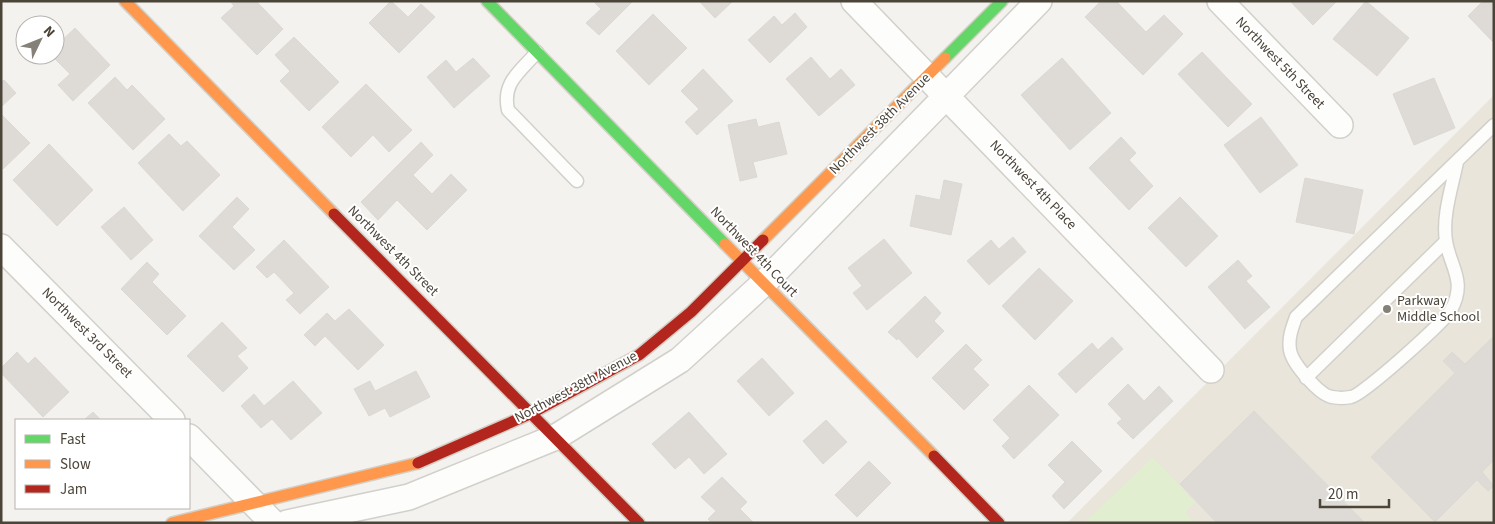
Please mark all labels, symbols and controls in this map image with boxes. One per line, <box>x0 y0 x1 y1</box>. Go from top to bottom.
street label: Northwest 5th Street <box>1231 12 1329 114</box>
north arrow <box>15 15 65 65</box>
text: N <box>38 22 59 42</box>
street label: Northwest 38th Avenue <box>825 69 935 179</box>
street label: Northwest 4th Place <box>985 136 1081 234</box>
street label: Northwest 4th Street <box>343 201 443 301</box>
street label: Northwest 4th Court <box>706 202 803 302</box>
street label: Northwest 3rd Street <box>37 283 137 383</box>
place label: Parkway Middle School <box>1397 291 1480 327</box>
marker: Parkway Middle School <box>1381 303 1393 315</box>
street label: Northwest 38th Avenue <box>511 346 641 428</box>
legend <box>15 419 190 509</box>
text: Fast <box>60 429 86 450</box>
text: Slow <box>60 454 91 475</box>
scale bar <box>1320 476 1389 508</box>
text: Jam <box>60 479 87 500</box>
text: 20 m <box>1328 484 1358 505</box>

